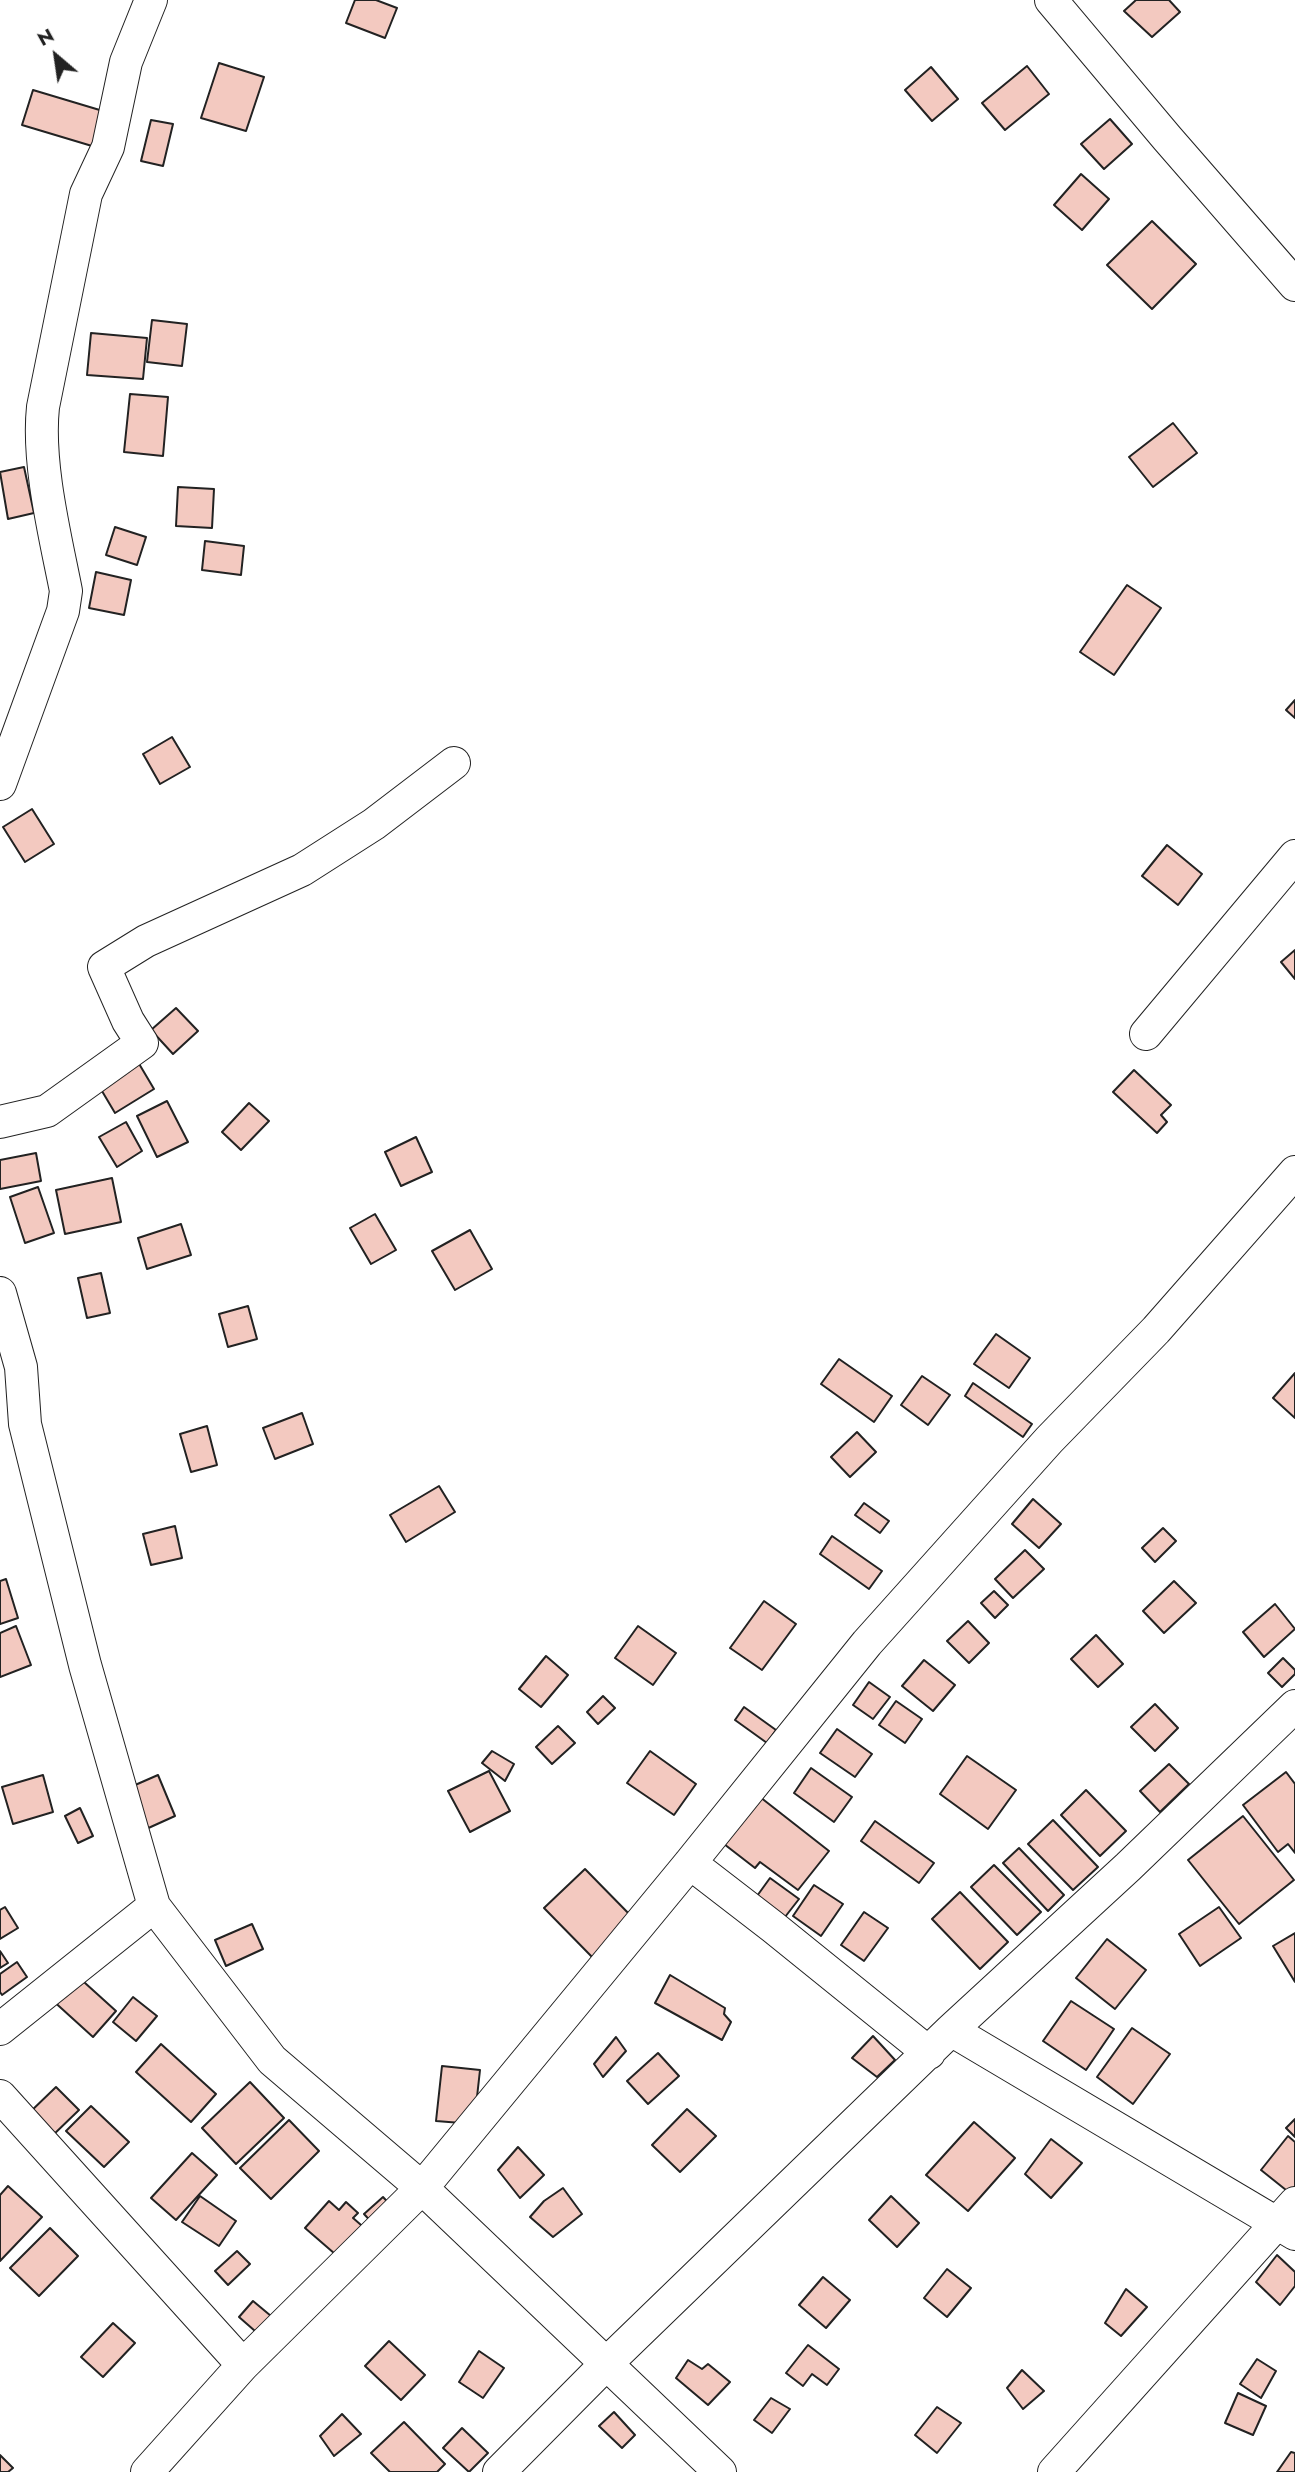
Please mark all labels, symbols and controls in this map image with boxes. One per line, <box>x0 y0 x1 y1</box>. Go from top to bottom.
north arrow <box>21 21 91 91</box>
text: N <box>32 22 59 53</box>

